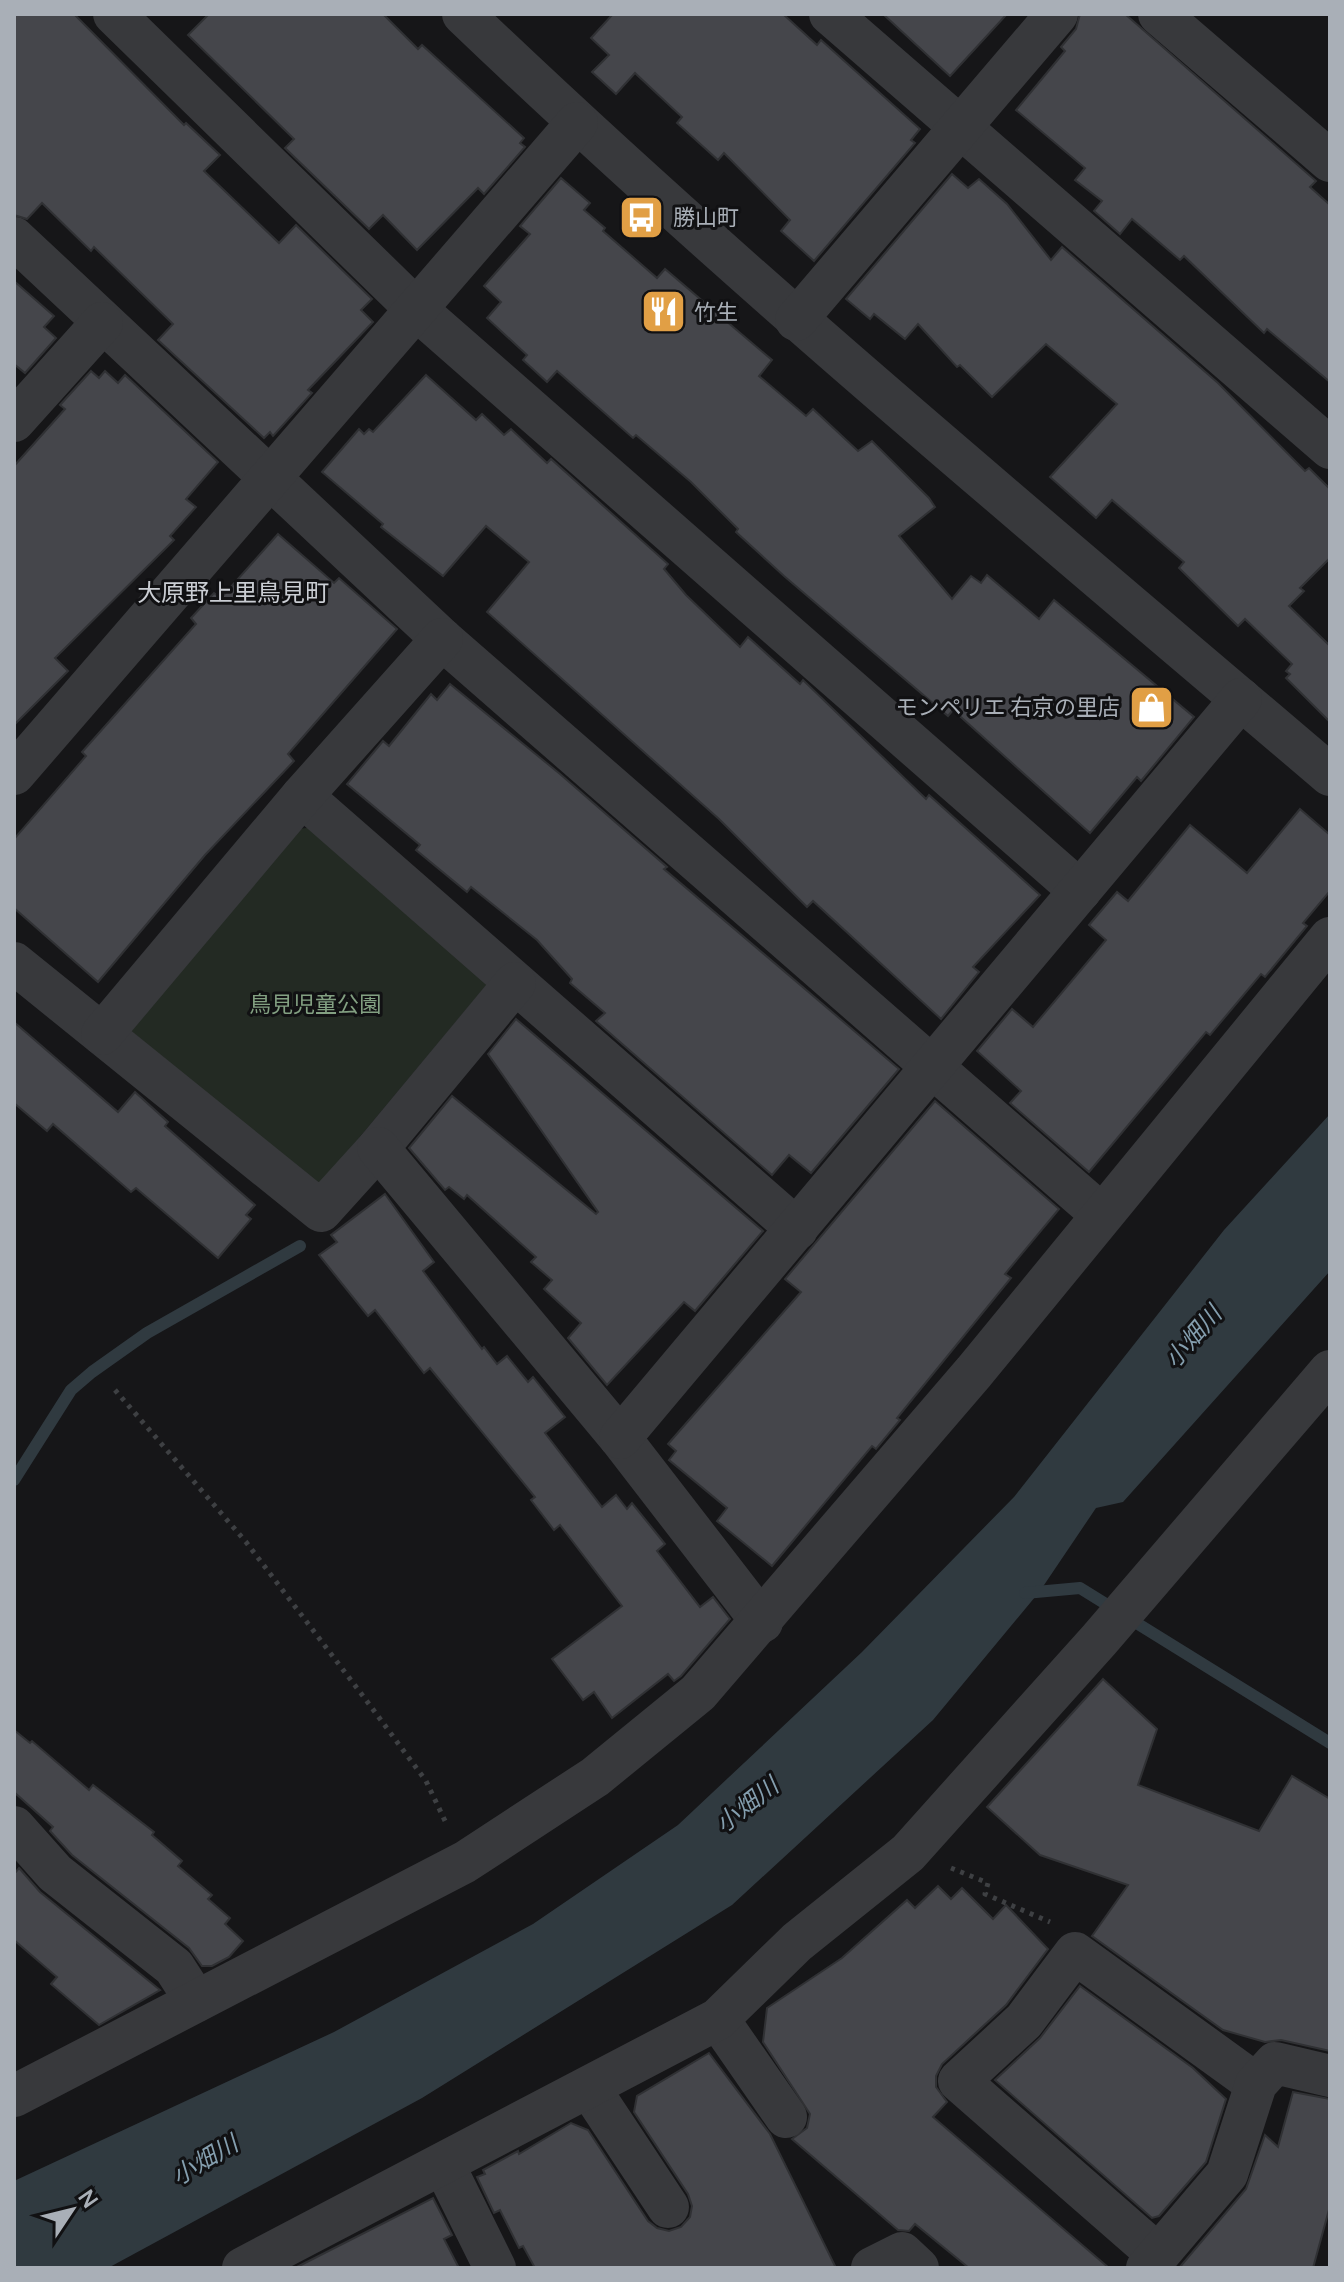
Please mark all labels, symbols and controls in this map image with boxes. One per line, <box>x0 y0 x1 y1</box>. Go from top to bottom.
bus stop icon: 勝山町 <box>618 193 666 241</box>
place label: 勝山町 <box>673 202 739 232</box>
restaurant icon: 竹生 <box>639 288 687 336</box>
place label: 竹生 <box>694 297 738 327</box>
district label: 大原野上里鳥見町 <box>137 575 329 608</box>
shop icon: モンペリエ 右京の里店 <box>1127 683 1175 731</box>
place label: モンペリエ 右京の里店 <box>896 692 1120 722</box>
park label: 鳥見児童公園 <box>249 989 381 1019</box>
water label: 小畑川 <box>1156 1296 1230 1374</box>
water label: 小畑川 <box>707 1767 787 1839</box>
water label: 小畑川 <box>165 2125 246 2192</box>
north arrow <box>32 2170 112 2250</box>
text: N <box>72 2183 105 2214</box>

